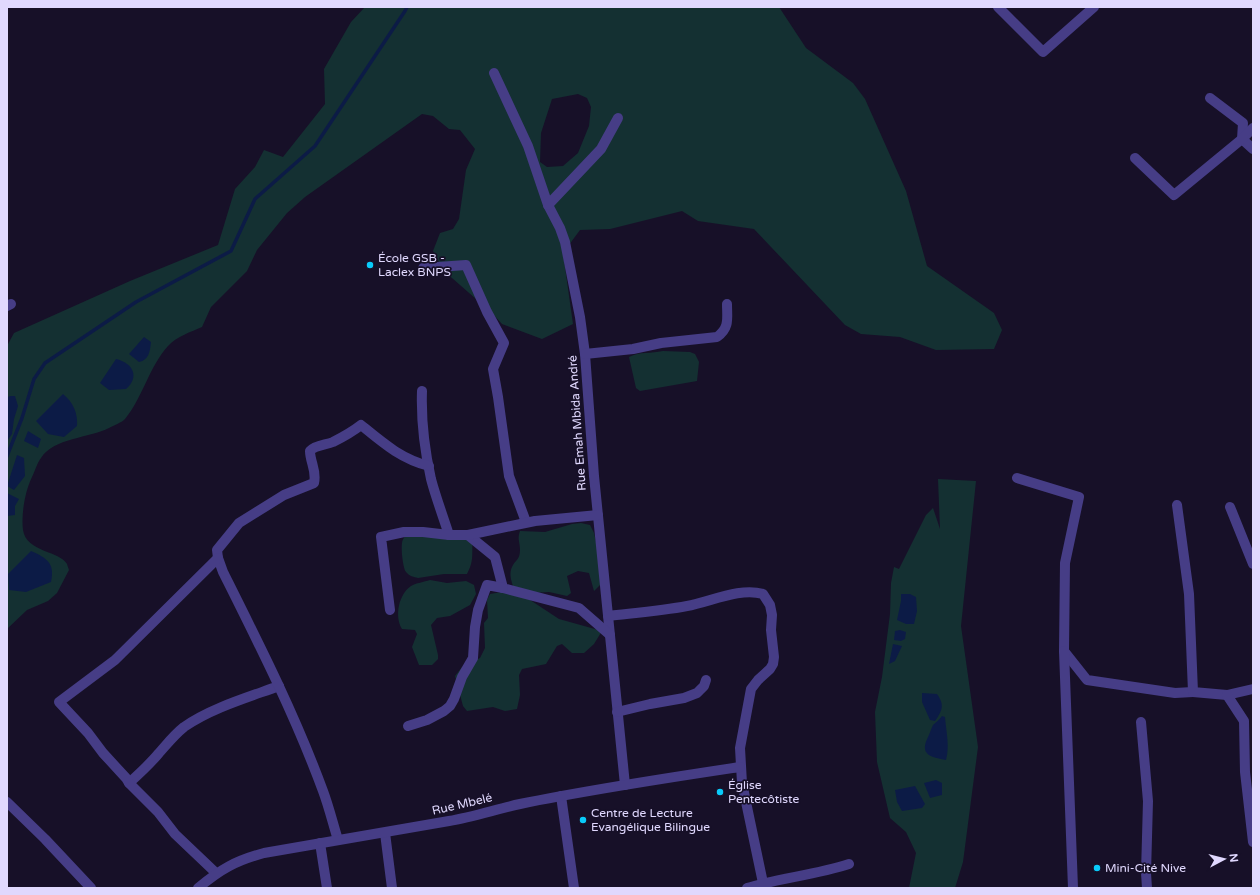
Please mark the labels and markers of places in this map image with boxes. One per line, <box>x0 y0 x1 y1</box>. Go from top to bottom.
place label: École GSB - Laclex BNPS <box>378 251 451 279</box>
marker: École GSB - Laclex BNPS <box>365 260 375 270</box>
place label: Église Pentecôtiste <box>728 778 800 806</box>
marker: Église Pentecôtiste <box>715 787 725 797</box>
place label: Centre de Lecture Evangélique Bilingue <box>591 806 710 834</box>
marker: Centre de Lecture Evangélique Bilingue <box>578 815 588 825</box>
place label: Mini-Cité Nive <box>1105 861 1186 875</box>
marker: Mini-Cité Nive <box>1092 863 1102 873</box>

